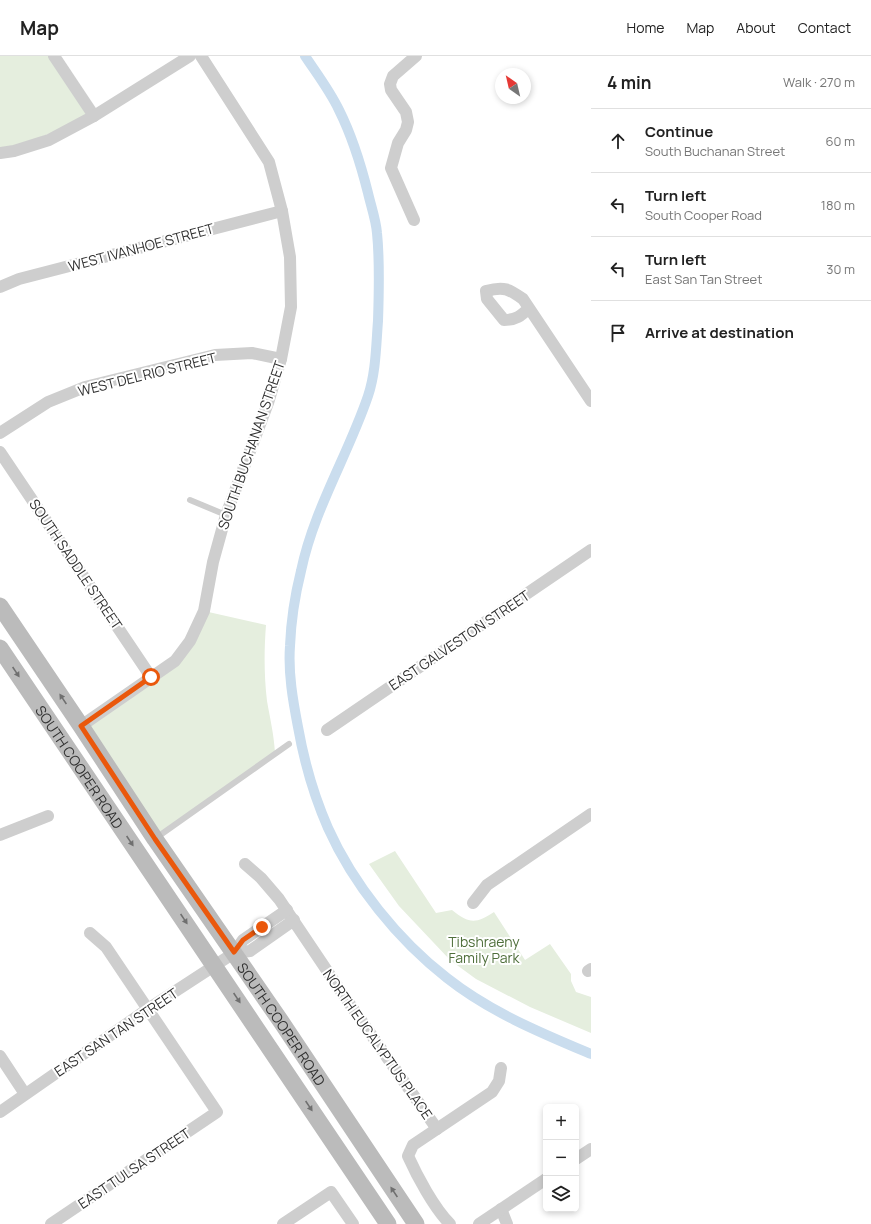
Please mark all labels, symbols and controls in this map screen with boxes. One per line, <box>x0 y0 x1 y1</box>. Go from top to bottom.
text: Map <box>20 15 59 41</box>
text: Home <box>627 18 664 37</box>
text: Map <box>686 18 714 37</box>
text: About <box>736 18 776 37</box>
text: Contact <box>798 18 851 37</box>
north arrow <box>495 68 531 104</box>
text: 4 min <box>607 71 651 94</box>
text: Walk · 270 m <box>783 73 855 91</box>
text: Continue <box>645 121 713 142</box>
icon: ahead <box>607 130 629 152</box>
text: 60 m <box>825 132 855 150</box>
text: South Buchanan Street <box>645 142 785 160</box>
text: Turn left <box>645 185 707 206</box>
icon: left <box>607 194 629 216</box>
text: 180 m <box>821 196 855 214</box>
text: South Cooper Road <box>645 206 762 224</box>
street label: WEST IVANHOE STREET <box>66 218 216 276</box>
text: Turn left <box>645 249 707 270</box>
icon: left <box>607 258 629 280</box>
text: 30 m <box>826 260 855 278</box>
text: East San Tan Street <box>645 270 762 288</box>
icon: arrive <box>607 322 629 344</box>
text: Arrive at destination <box>645 322 794 343</box>
street label: WEST DEL RIO STREET <box>76 347 219 400</box>
street label: SOUTH BUCHANAN STREET <box>213 358 289 532</box>
street label: SOUTH SADDLE STREET <box>25 495 127 634</box>
street label: EAST GALVESTON STREET <box>385 585 534 694</box>
one-way arrow <box>12 667 20 677</box>
route start <box>142 668 160 686</box>
one-way arrow <box>59 694 67 705</box>
street label: SOUTH COOPER ROAD <box>32 701 128 832</box>
one-way arrow <box>126 835 134 846</box>
one-way arrow <box>180 914 188 925</box>
route end <box>253 918 271 936</box>
park label: Tibshraeny Family Park <box>448 932 521 967</box>
street label: SOUTH COOPER ROAD <box>233 959 330 1089</box>
street label: NORTH EUCALYPTUS PLACE <box>319 965 437 1123</box>
street label: EAST SAN TAN STREET <box>50 983 182 1080</box>
one-way arrow <box>233 993 241 1003</box>
one-way arrow <box>305 1101 313 1111</box>
map controls <box>543 1104 579 1212</box>
button: + <box>543 1104 579 1140</box>
street label: EAST TULSA STREET <box>74 1123 194 1213</box>
button: − <box>543 1140 579 1176</box>
button: layers <box>543 1176 579 1212</box>
one-way arrow <box>390 1186 398 1197</box>

